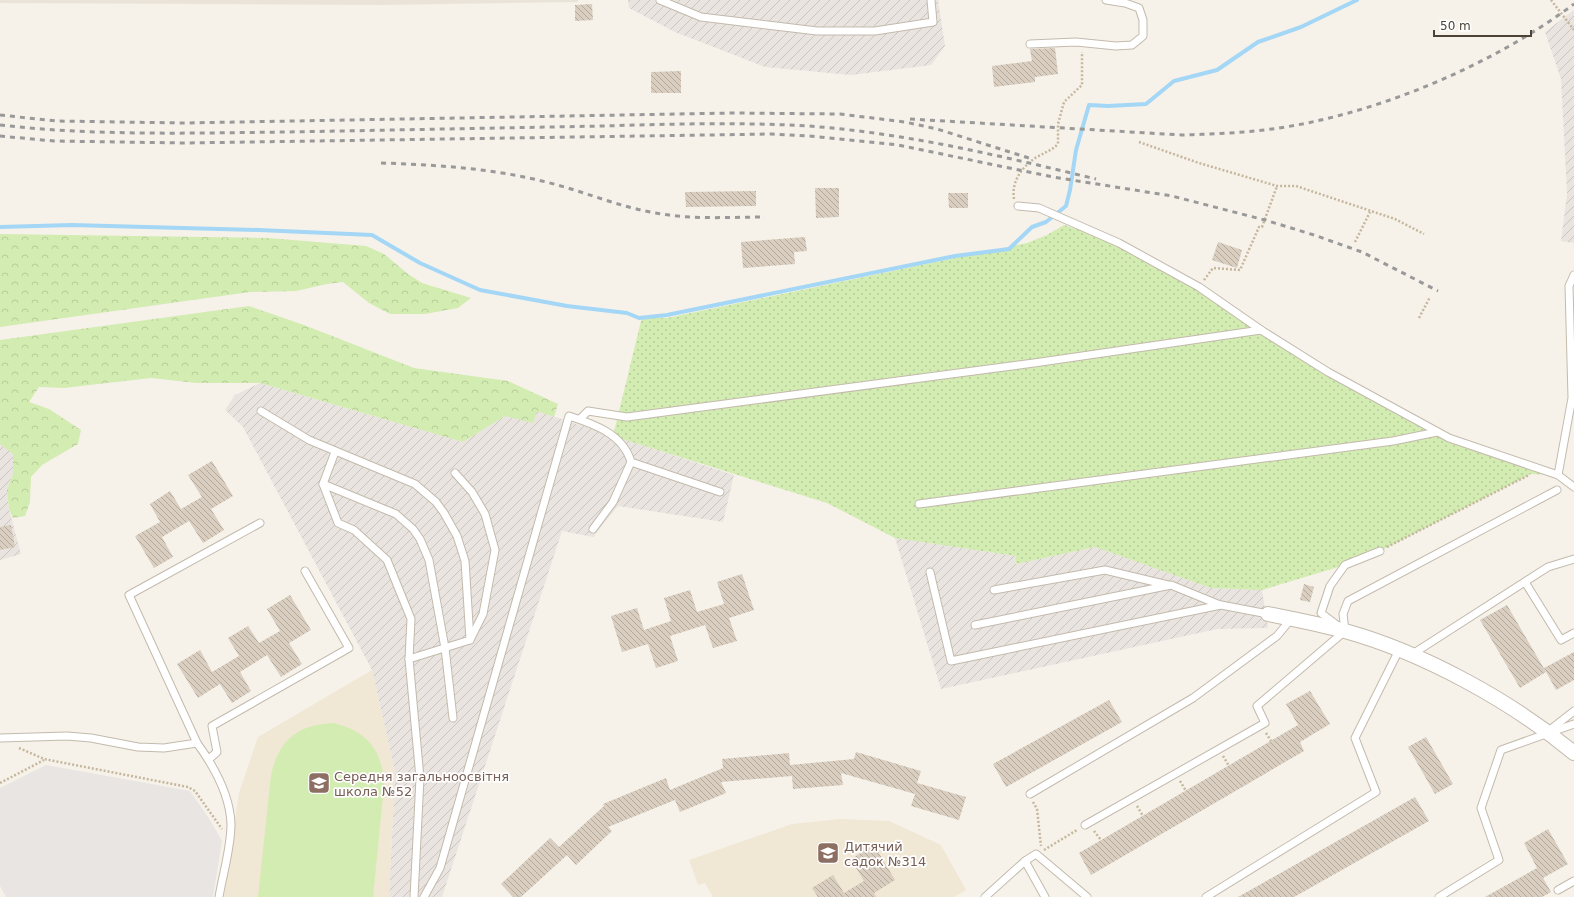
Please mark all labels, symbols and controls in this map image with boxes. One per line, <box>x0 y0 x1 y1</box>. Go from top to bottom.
scale bar <box>1434 12 1531 38</box>
text: 50 m <box>1440 19 1471 33</box>
place label: Середня загальноосвітня школа №52 <box>334 769 509 799</box>
school or university icon: Середня загальноосвітня школа №52 <box>306 770 332 796</box>
place label: Дитячий садок №314 <box>844 839 926 869</box>
school or university icon: Дитячий садок №314 <box>815 840 841 866</box>

